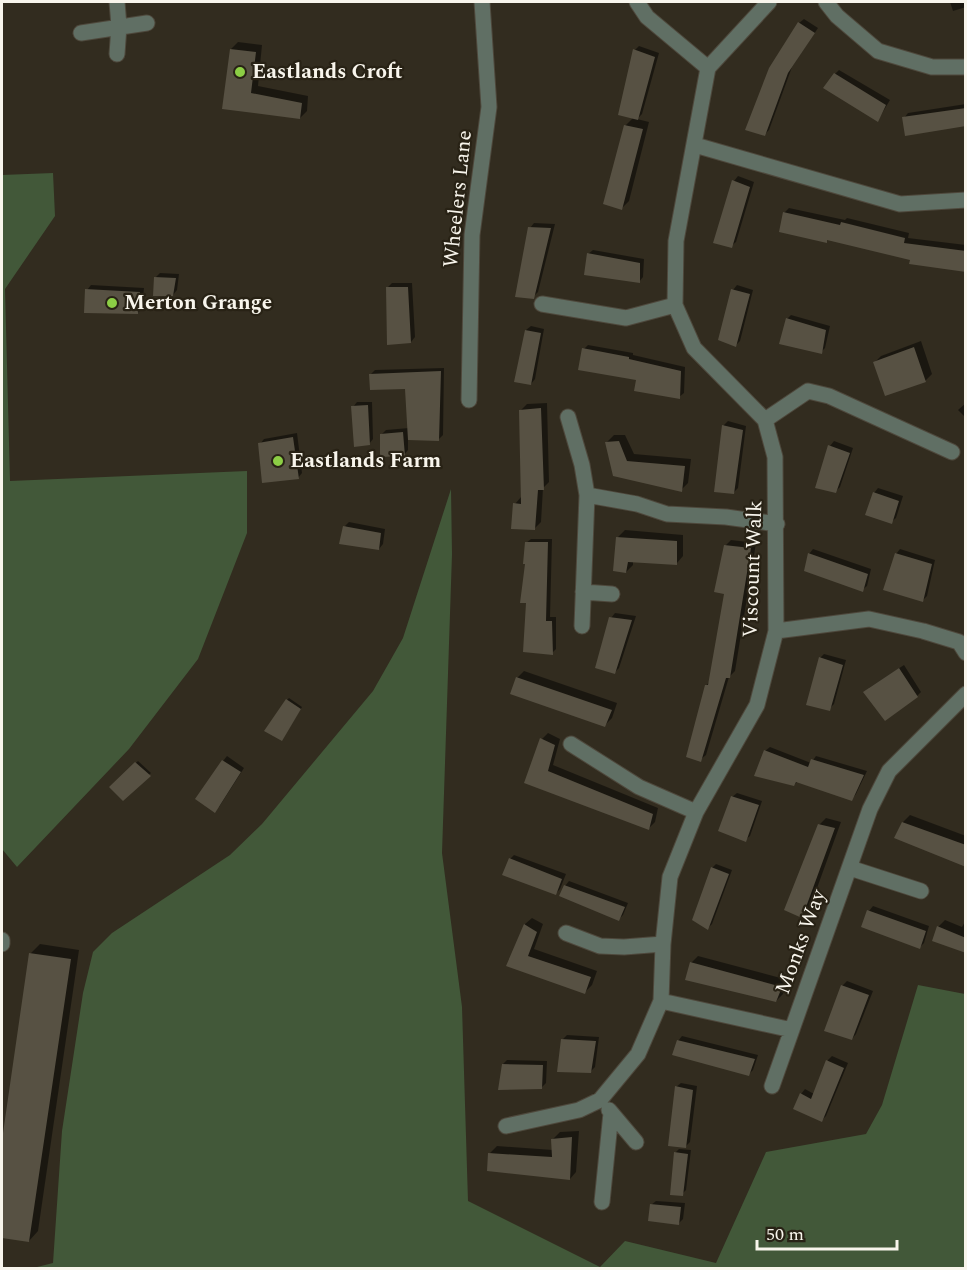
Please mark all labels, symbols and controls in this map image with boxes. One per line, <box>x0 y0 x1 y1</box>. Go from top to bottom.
place label: Eastlands Croft <box>252 56 403 88</box>
marker: Eastlands Croft <box>233 65 247 79</box>
street label: Wheelers Lane <box>435 129 481 269</box>
place label: Merton Grange <box>124 287 272 319</box>
marker: Merton Grange <box>105 296 119 310</box>
place label: Eastlands Farm <box>290 445 441 477</box>
marker: Eastlands Farm <box>271 454 285 468</box>
street label: Viscount Walk <box>735 499 771 638</box>
street label: Monks Way <box>767 884 835 999</box>
scale bar <box>757 1213 896 1251</box>
text: 50 m <box>766 1221 804 1248</box>

